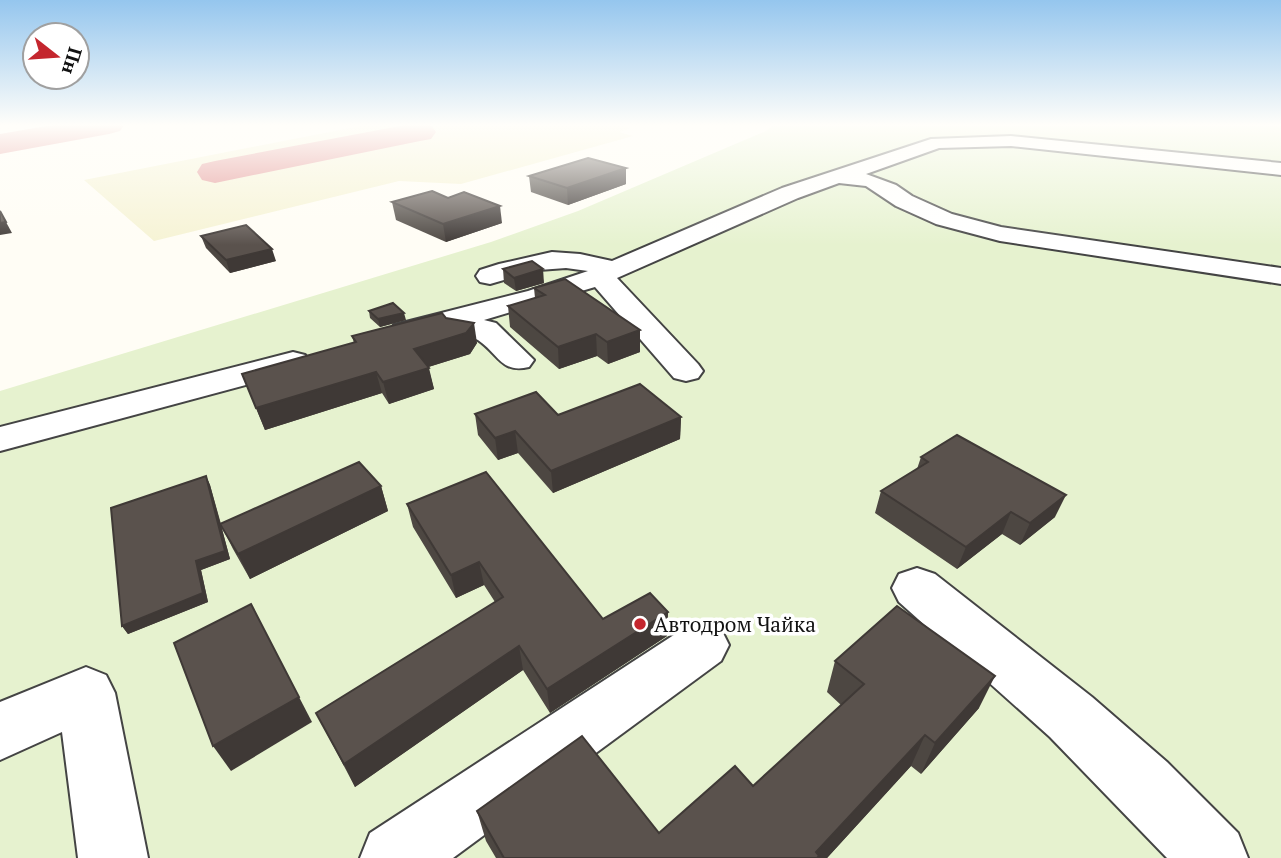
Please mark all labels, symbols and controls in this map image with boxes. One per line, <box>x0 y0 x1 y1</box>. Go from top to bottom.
north arrow <box>21 21 91 91</box>
text: Пн <box>57 45 89 78</box>
place label: Автодром Чайка <box>654 610 816 638</box>
marker: Автодром Чайка <box>632 616 648 632</box>

